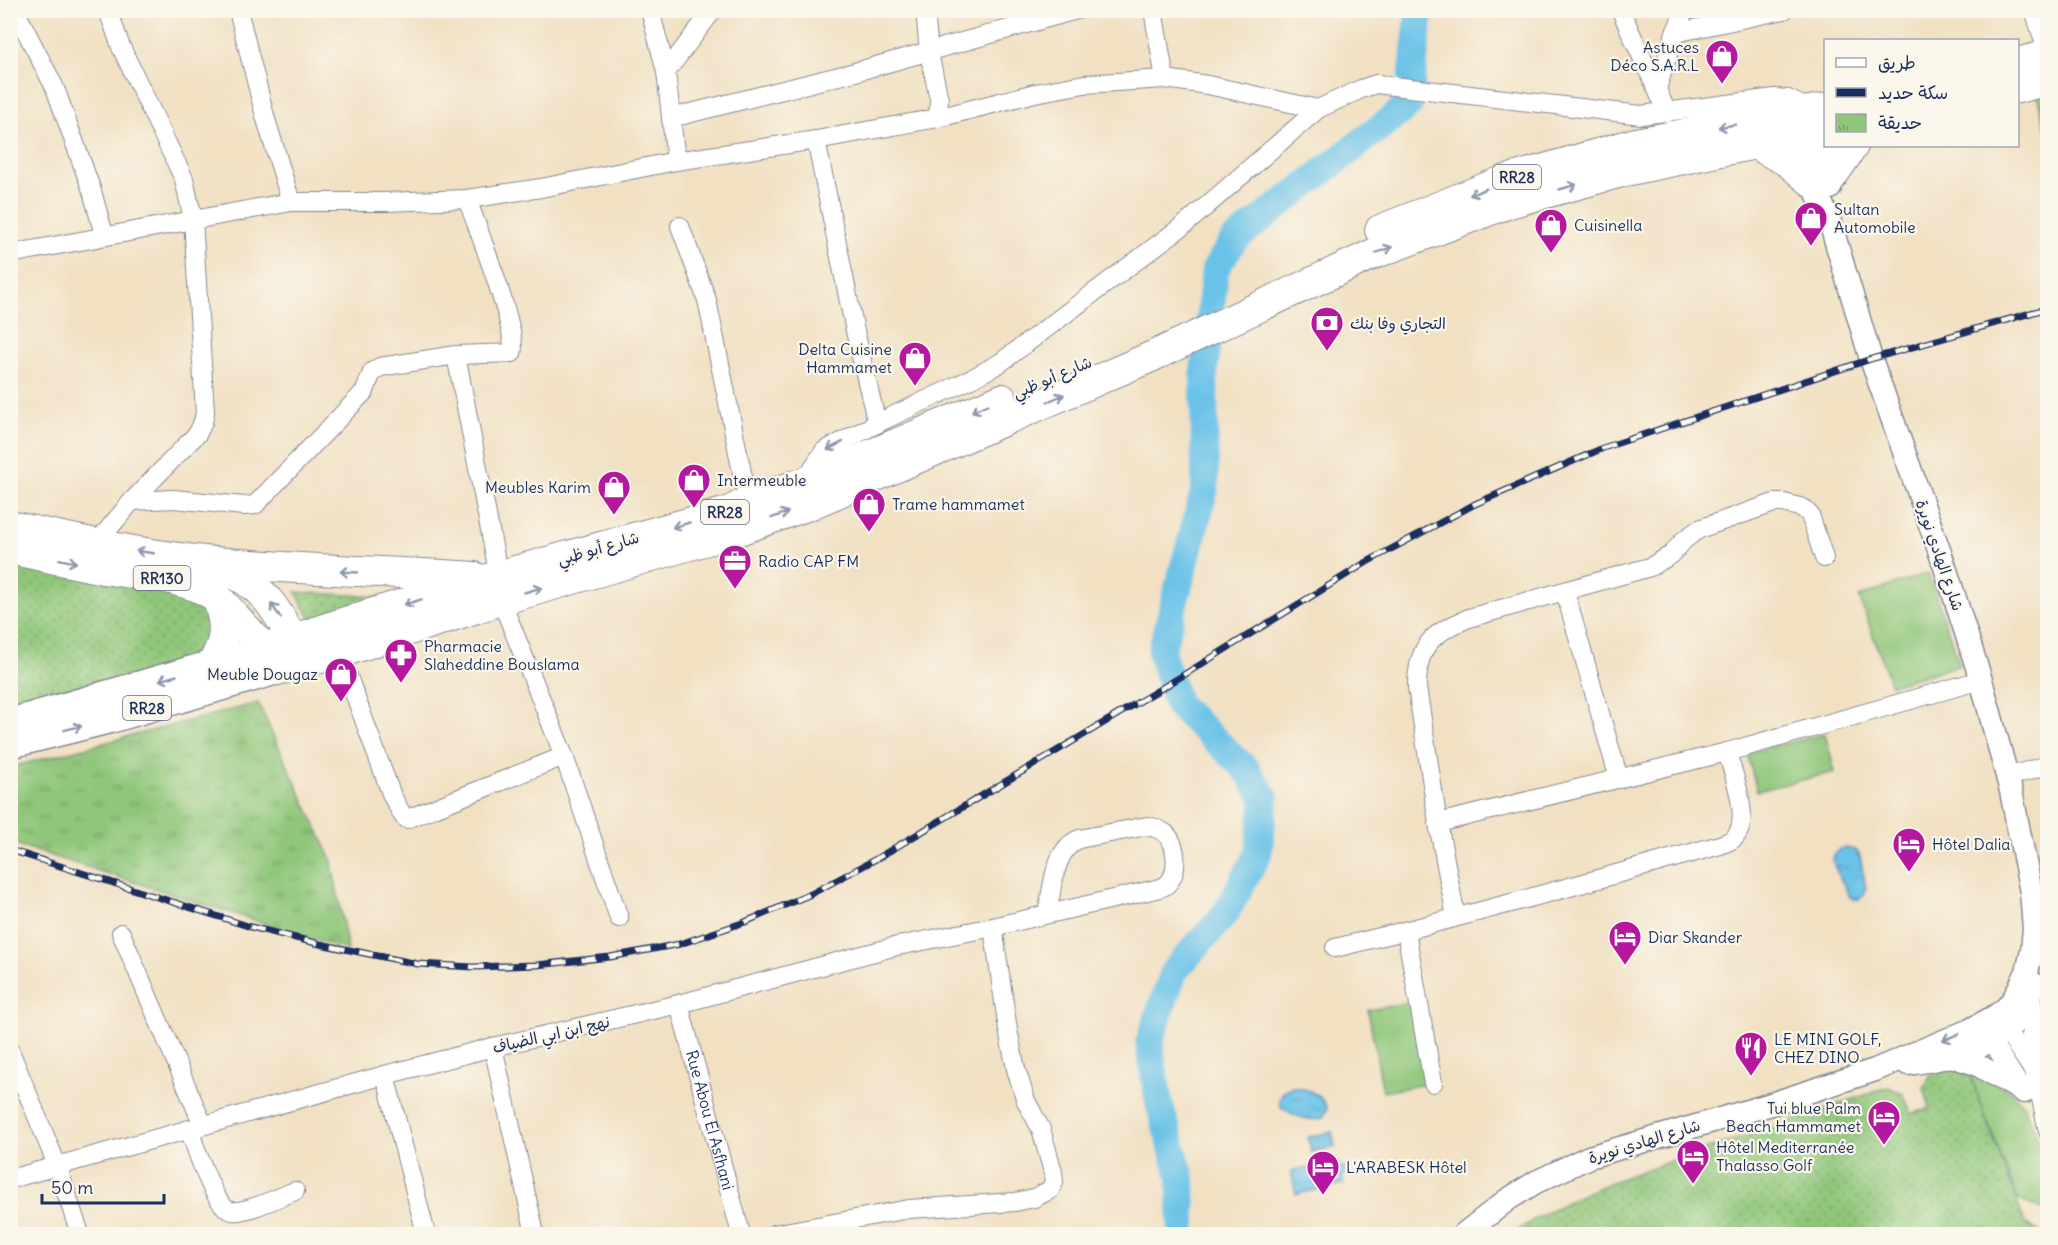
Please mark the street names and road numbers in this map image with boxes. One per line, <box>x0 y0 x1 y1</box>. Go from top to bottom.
road number: RR28 <box>1493 165 1541 189</box>
street label: شارع أبو ظبي <box>1009 351 1097 407</box>
street label: شارع الهادي نويرة <box>1910 497 1968 614</box>
road number: RR28 <box>701 500 749 524</box>
street label: شارع أبو ظبي <box>555 527 643 574</box>
road number: RR130 <box>134 566 190 590</box>
road number: RR28 <box>123 696 171 720</box>
street label: نهج ابن ابي الضياف <box>490 1011 613 1062</box>
street label: Rue Abou El Asfhani <box>682 1048 739 1192</box>
street label: شارع الهادي نويرة <box>1586 1114 1703 1169</box>

